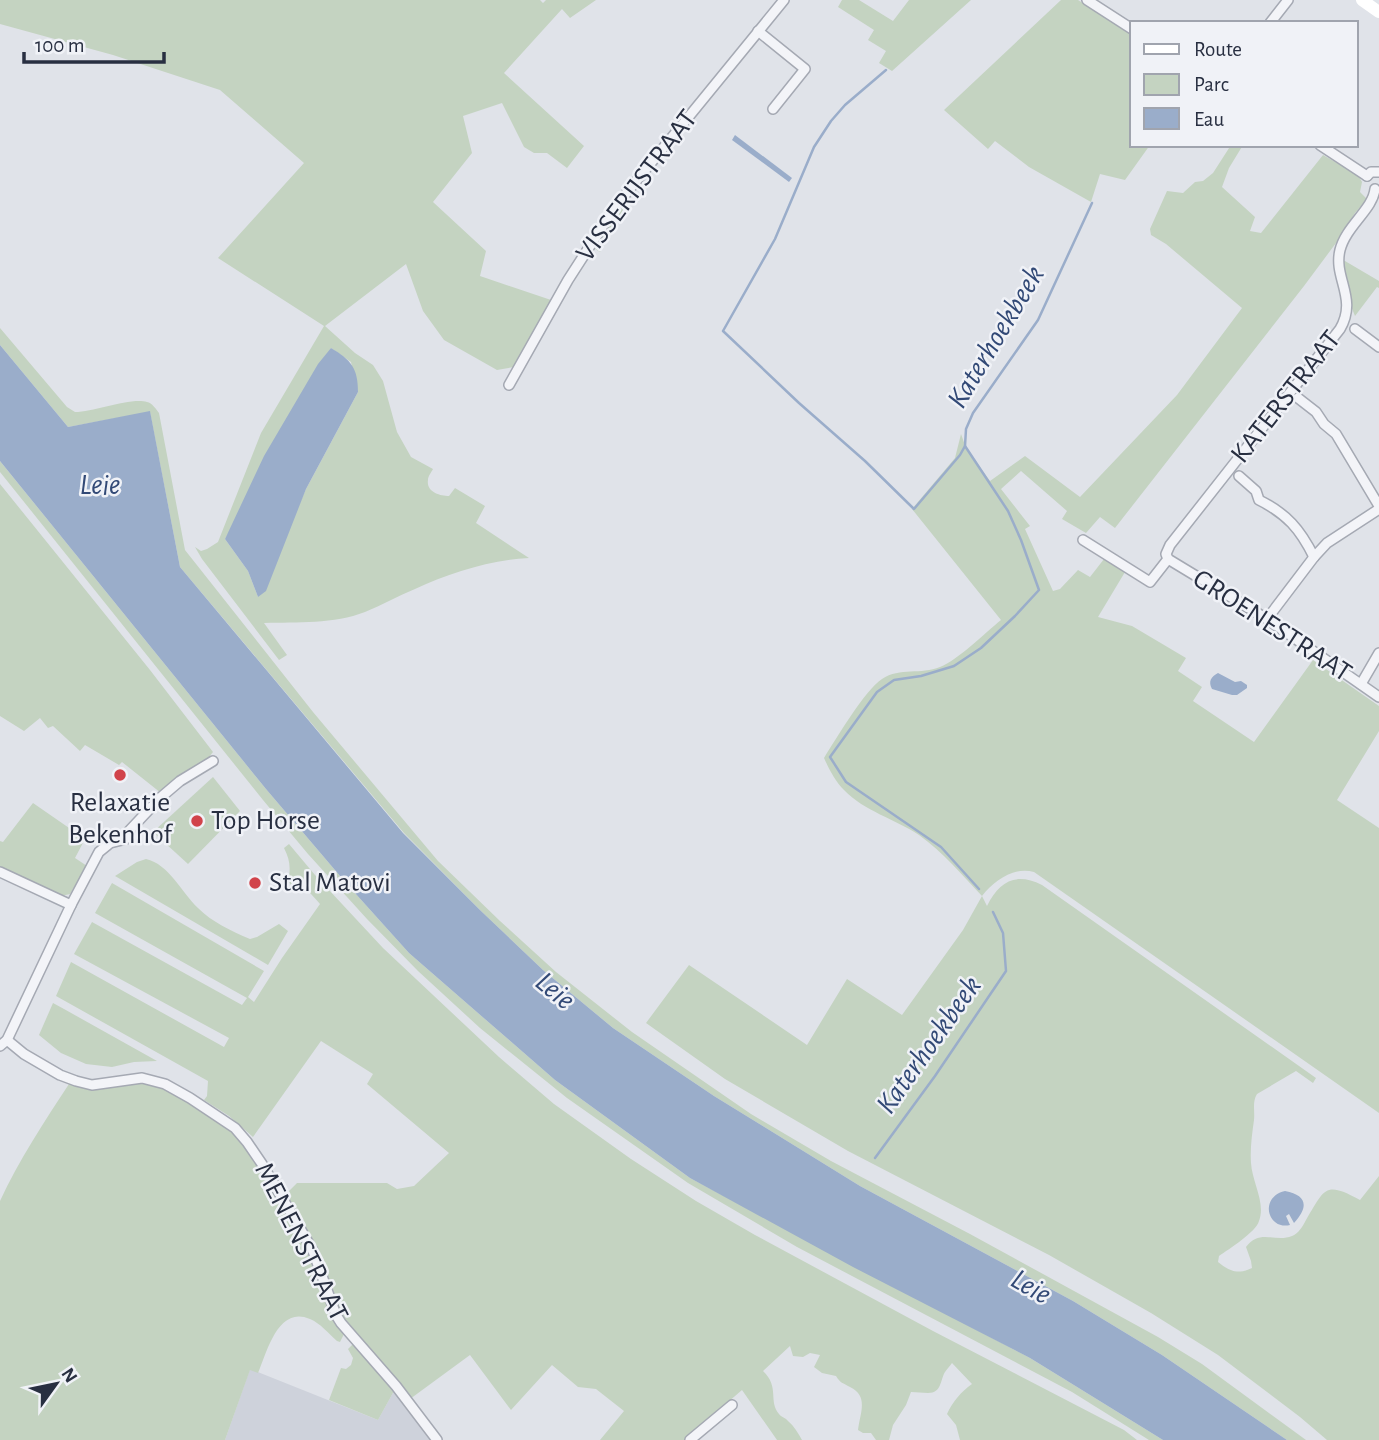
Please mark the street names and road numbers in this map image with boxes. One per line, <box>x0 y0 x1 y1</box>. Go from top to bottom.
street label: VISSERIJSTRAAT <box>571 105 703 267</box>
street label: KATERSTRAAT <box>1226 325 1346 468</box>
street label: GROENESTRAAT <box>1188 565 1356 688</box>
street label: MENENSTRAAT <box>249 1158 353 1326</box>

